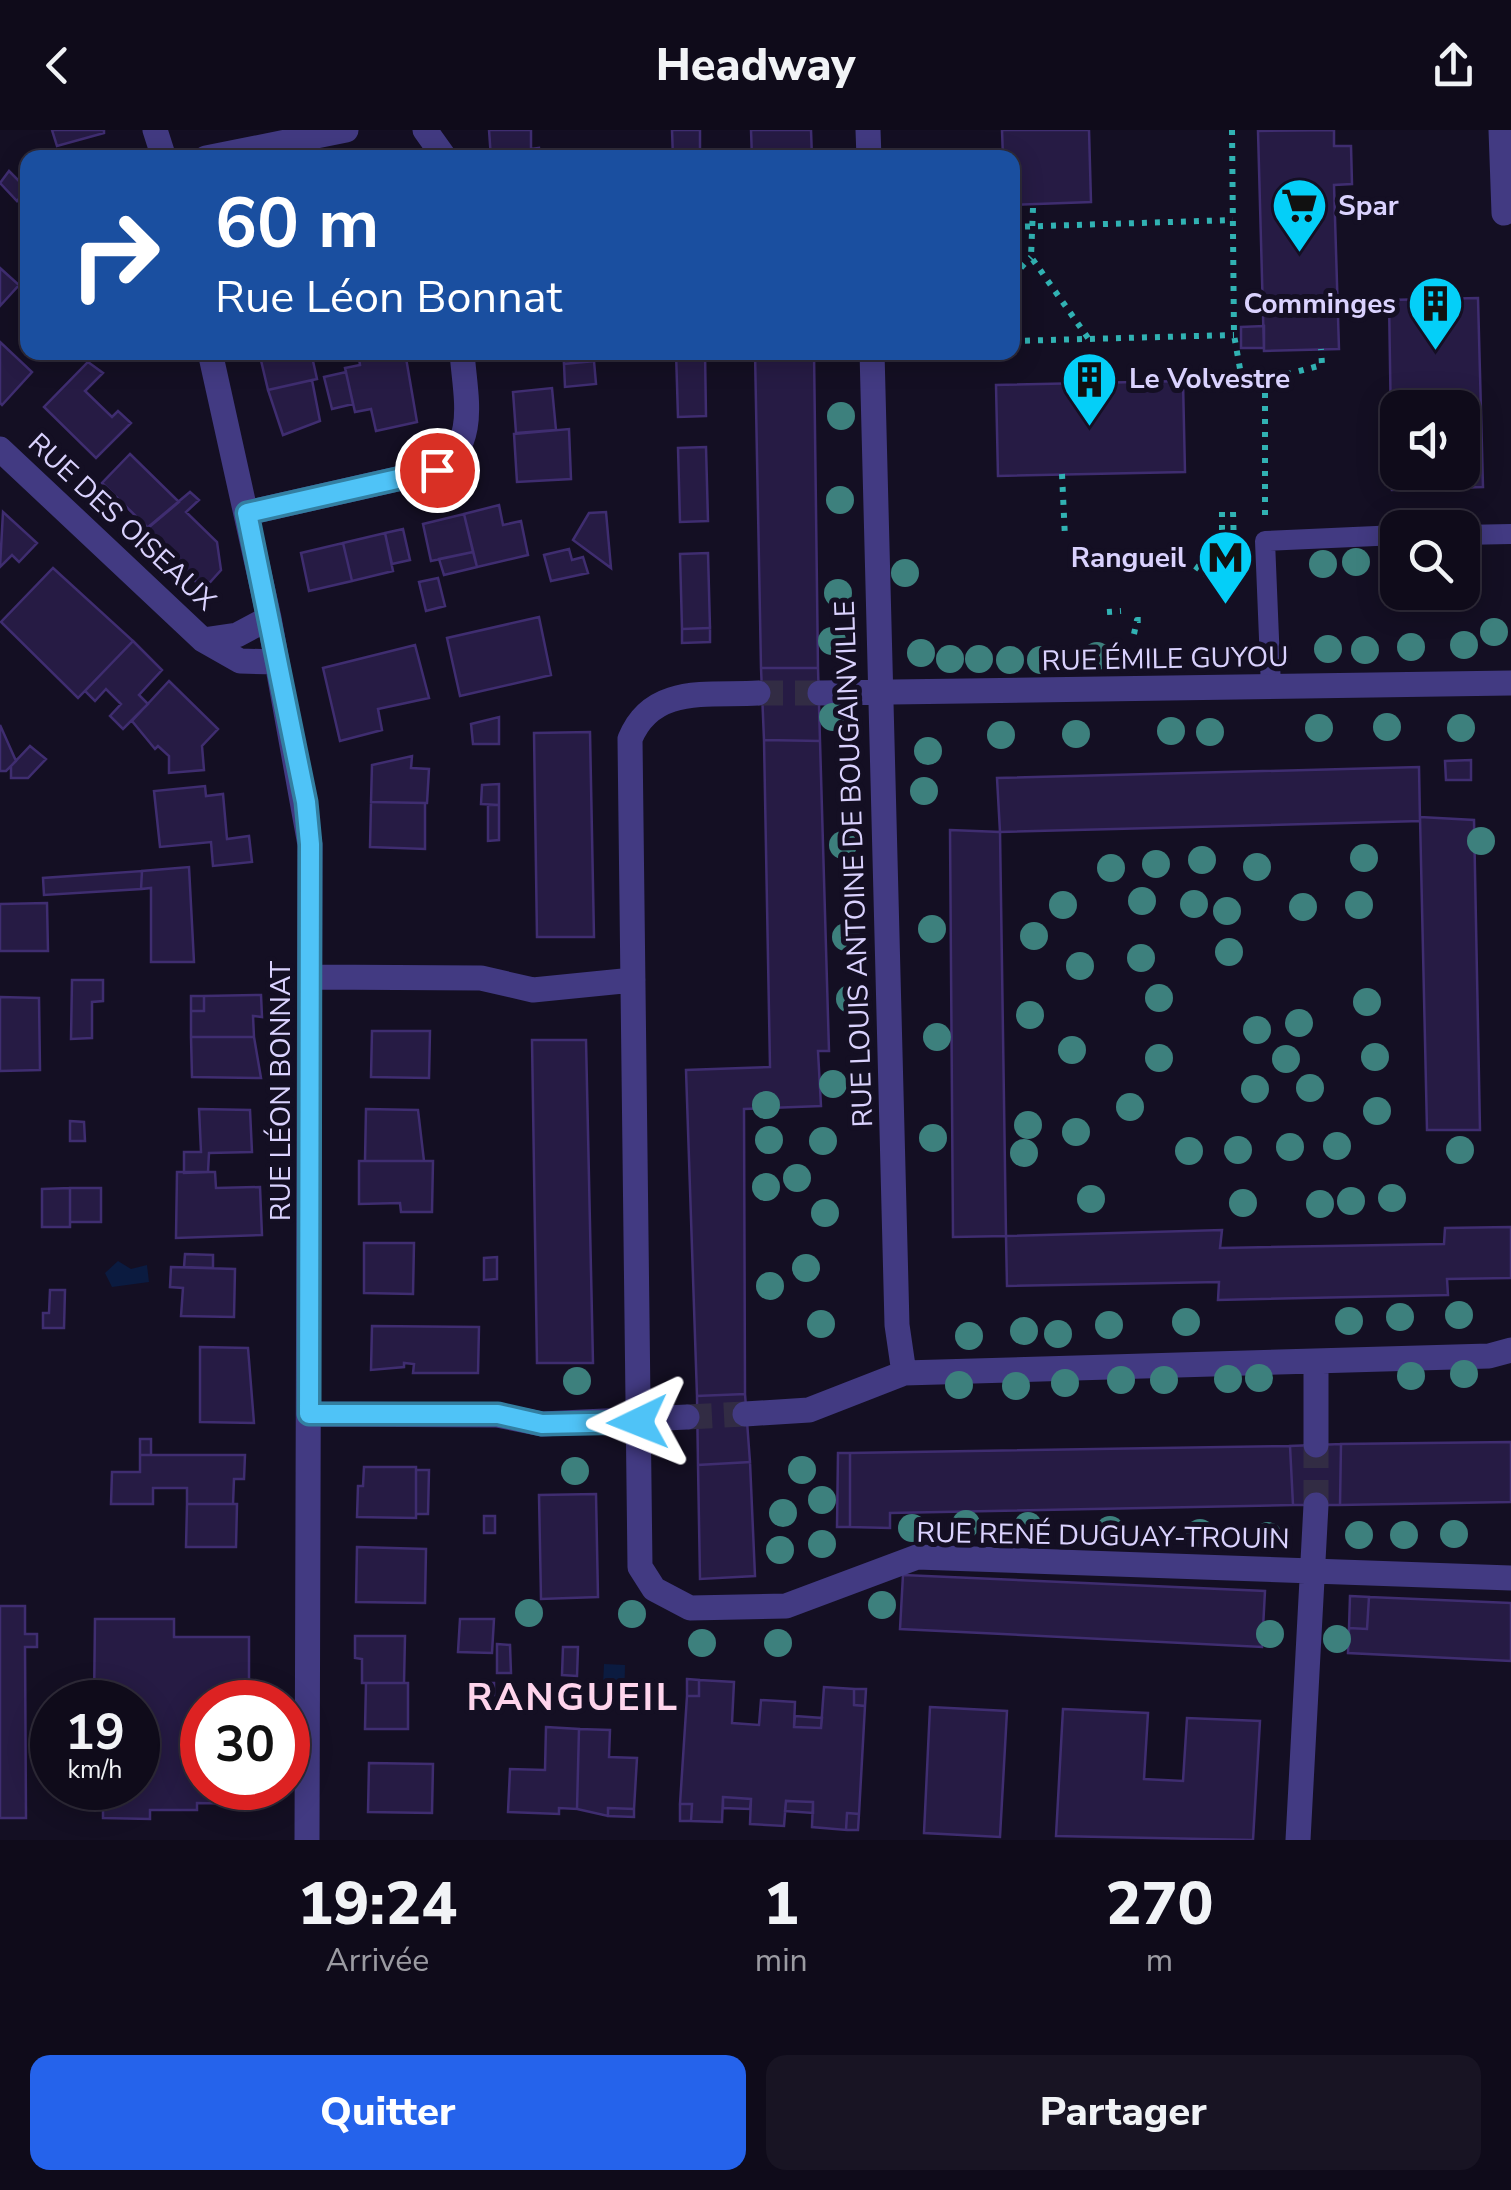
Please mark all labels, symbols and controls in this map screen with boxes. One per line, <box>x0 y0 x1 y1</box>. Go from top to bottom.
text: Headway <box>656 35 855 96</box>
icon: back <box>30 38 85 93</box>
icon: share <box>1426 38 1481 93</box>
text: 60 m <box>215 176 379 272</box>
supermarket icon: Spar <box>1269 176 1329 255</box>
place label: Spar <box>1338 187 1399 225</box>
icon: right <box>50 190 180 320</box>
text: Rue Léon Bonnat <box>215 267 562 328</box>
building icon: Comminges <box>1405 274 1465 353</box>
place label: Comminges <box>1243 285 1396 323</box>
building icon: Le Volvestre <box>1060 349 1120 428</box>
place label: Le Volvestre <box>1129 360 1290 398</box>
map controls <box>1380 390 1480 610</box>
button: sound <box>1380 390 1480 490</box>
street label: RUE DES OISEAUX <box>20 425 224 619</box>
pin <box>395 428 480 513</box>
icon: arrive <box>410 443 465 498</box>
button: search <box>1380 510 1480 610</box>
metro station icon: Rangueil <box>1195 528 1255 607</box>
place label: Rangueil <box>1071 539 1186 577</box>
street label: RUE LOUIS ANTOINE DE BOUGAINVILLE <box>826 600 882 1128</box>
street label: RUE ÉMILE GUYOU <box>1041 638 1289 680</box>
street label: RUE LÉON BONNAT <box>262 961 300 1221</box>
position arrow <box>586 1370 690 1474</box>
street label: RUE RENÉ DUGUAY-TROUIN <box>916 1514 1290 1558</box>
district label: RANGUEIL <box>466 1672 680 1723</box>
speed limit sign: 30 <box>180 1680 310 1810</box>
text: 19 <box>65 1698 125 1767</box>
text: km/h <box>67 1753 123 1787</box>
text: 19:24 <box>298 1863 457 1945</box>
text: 1 <box>763 1863 799 1945</box>
text: 270 <box>1105 1863 1213 1945</box>
text: Arrivée <box>325 1939 429 1982</box>
text: min <box>755 1939 808 1982</box>
text: m <box>1146 1939 1173 1982</box>
button: Quitter <box>30 2055 746 2170</box>
button: Partager <box>766 2055 1481 2170</box>

